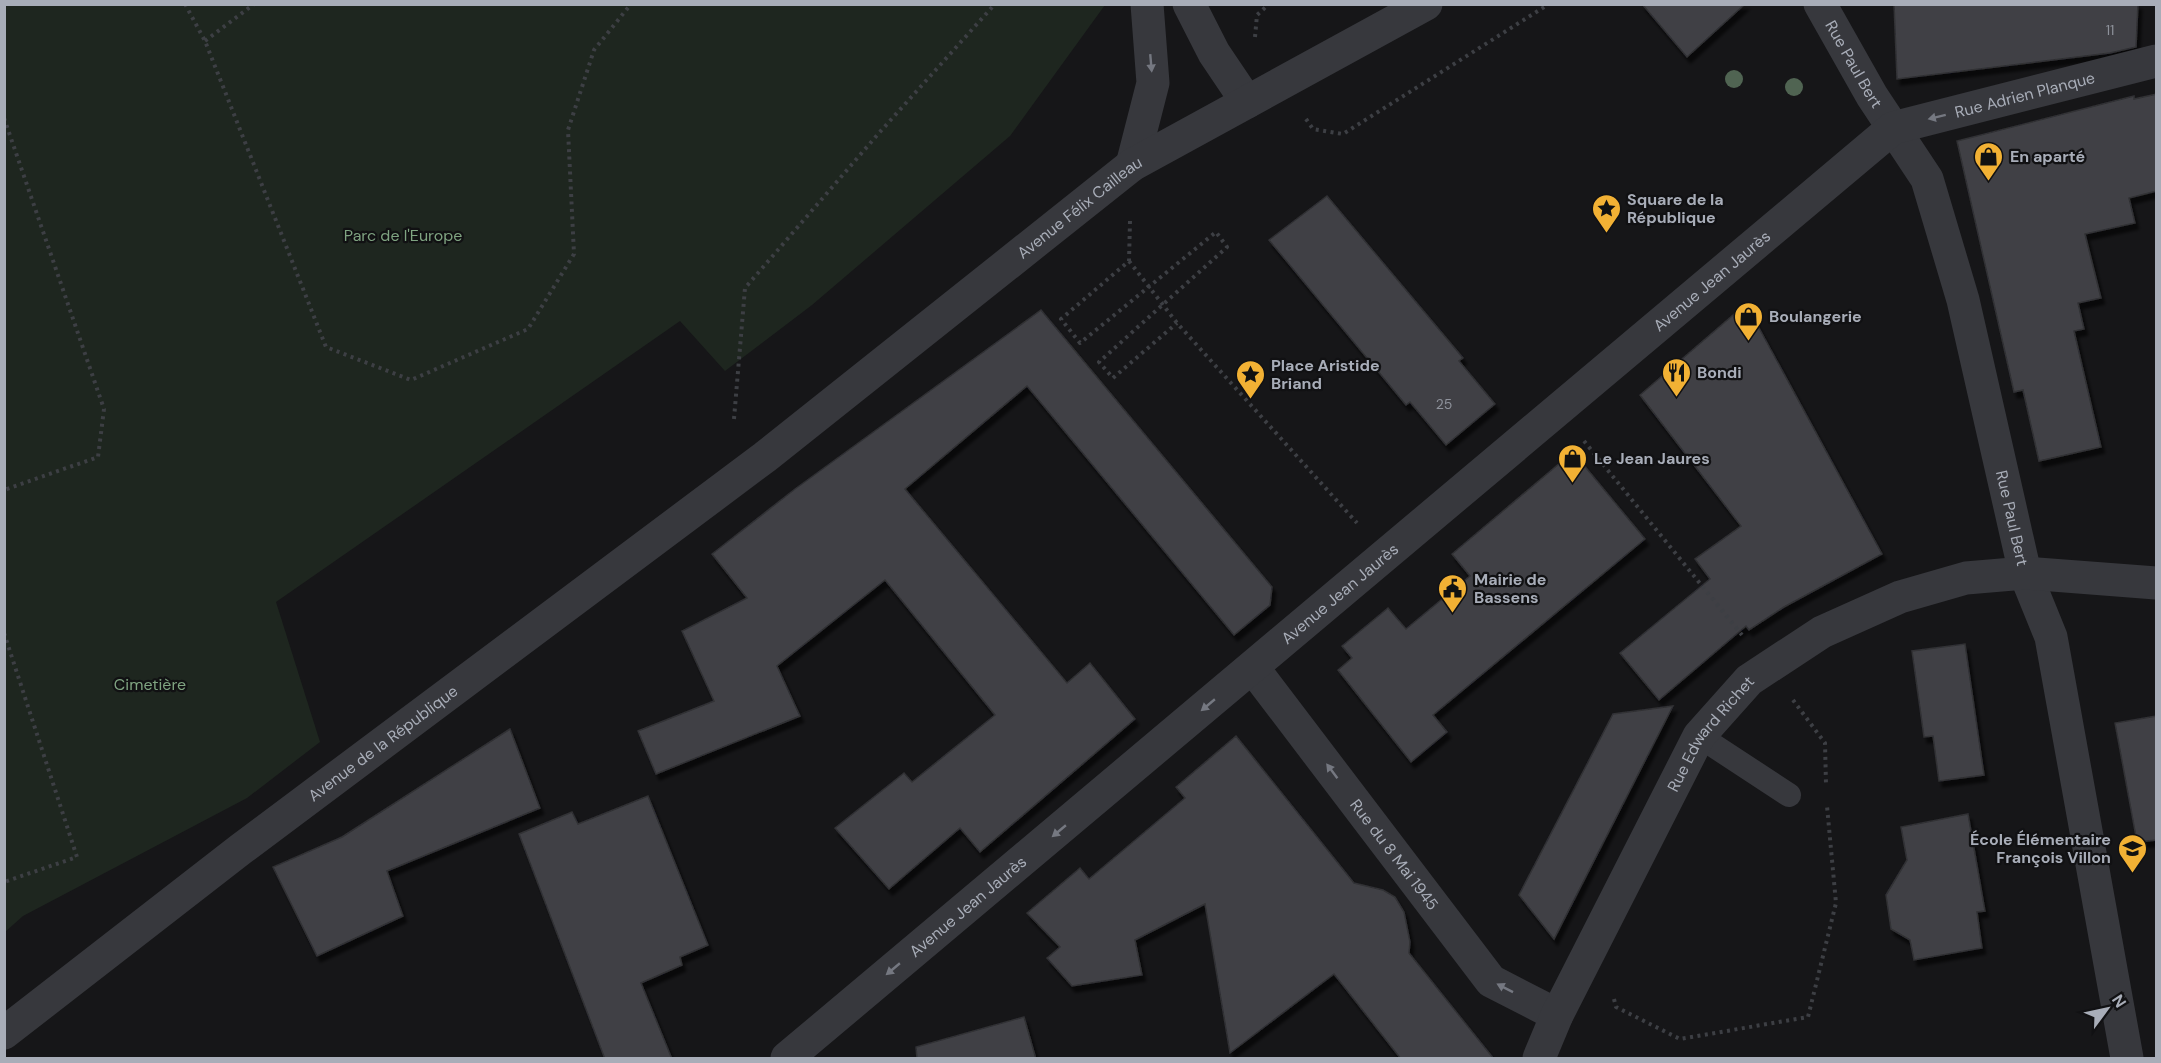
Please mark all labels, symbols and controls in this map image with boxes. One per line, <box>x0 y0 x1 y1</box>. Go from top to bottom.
street label: Rue Paul Bert <box>1821 16 1887 112</box>
house number: 11 <box>2106 21 2114 39</box>
one-way arrow <box>1147 53 1156 72</box>
street label: Rue Adrien Planque <box>1953 67 2097 122</box>
one-way arrow <box>1928 113 1946 122</box>
shop icon: En aparté <box>1973 140 2005 182</box>
place label: En aparté <box>2010 146 2085 167</box>
street label: Avenue Félix Cailleau <box>1013 151 1145 263</box>
place label: Square de la République <box>1627 189 1724 228</box>
place icon: Square de la République <box>1590 192 1622 234</box>
park label: Parc de l'Europe <box>344 225 462 246</box>
street label: Avenue Jean Jaurès <box>1649 225 1774 336</box>
shop icon: Boulangerie <box>1732 300 1764 342</box>
place label: Boulangerie <box>1769 306 1862 327</box>
place label: Place Aristide Briand <box>1271 355 1380 394</box>
restaurant icon: Bondi <box>1660 356 1692 398</box>
place icon: Place Aristide Briand <box>1234 358 1266 400</box>
place label: Bondi <box>1697 362 1742 383</box>
house number: 25 <box>1436 395 1452 413</box>
shop icon: Le Jean Jaures <box>1557 442 1589 484</box>
place label: Le Jean Jaures <box>1594 448 1710 469</box>
street label: Rue Paul Bert <box>1991 468 2034 568</box>
street label: Avenue Jean Jaurès <box>1277 538 1402 649</box>
place label: Mairie de Bassens <box>1474 569 1546 608</box>
public building icon: Mairie de Bassens <box>1437 572 1469 614</box>
street label: Rue Edward Richet <box>1662 671 1759 795</box>
park label: Cimetière <box>114 674 186 695</box>
street label: Avenue de la République <box>304 680 462 806</box>
one-way arrow <box>1200 699 1216 712</box>
one-way arrow <box>1326 764 1338 779</box>
street label: Rue du 8 Mai 1945 <box>1346 794 1444 914</box>
one-way arrow <box>1051 824 1067 837</box>
place label: École Élémentaire François Villon <box>1970 829 2111 868</box>
school or university icon: École Élémentaire François Villon <box>2116 832 2148 874</box>
street label: Avenue Jean Jaurès <box>905 851 1031 961</box>
one-way arrow <box>885 963 901 976</box>
north arrow <box>2077 979 2137 1039</box>
one-way arrow <box>1497 983 1514 993</box>
text: N <box>2107 990 2131 1012</box>

